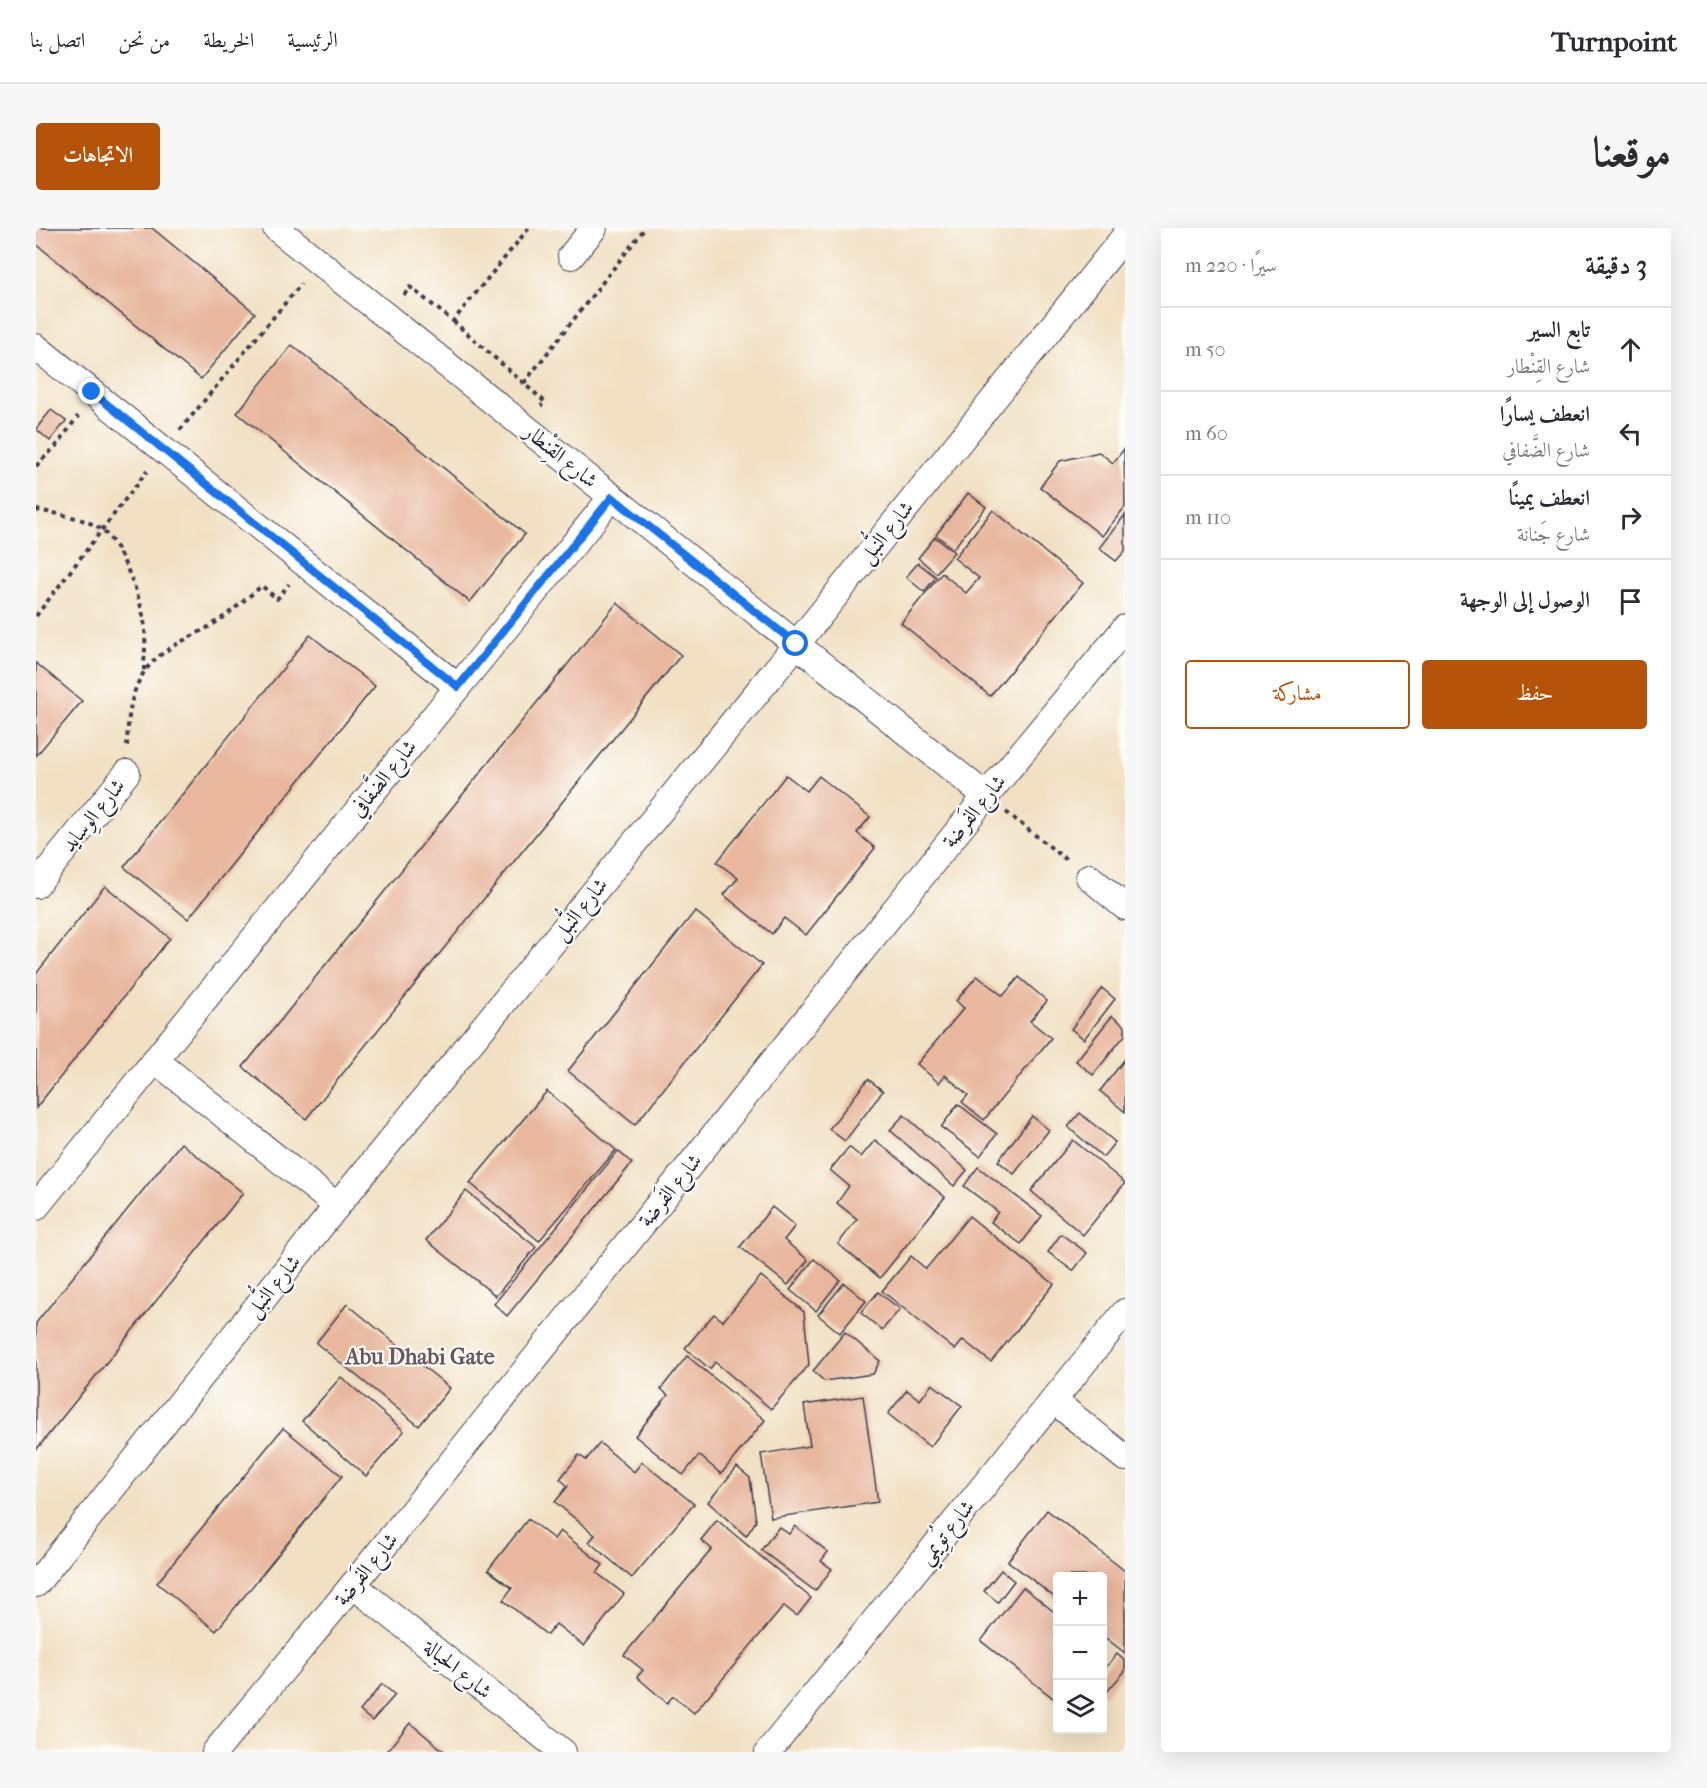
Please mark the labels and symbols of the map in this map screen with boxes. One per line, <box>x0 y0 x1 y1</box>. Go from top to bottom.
route end <box>78 378 104 404</box>
street label: شارع القِنْطار <box>514 415 605 497</box>
street label: شارع النُّبل <box>847 490 923 572</box>
route start <box>782 630 808 656</box>
street label: شارع الضَّفافي <box>340 731 426 825</box>
street label: شارع الفَرضة <box>935 768 1015 856</box>
street label: شارع الوِسايد <box>56 774 134 860</box>
street label: شارع النُّبل <box>541 867 617 949</box>
street label: شارع الفَرضة <box>631 1147 711 1235</box>
street label: شارع النُّبل <box>234 1244 310 1326</box>
district label: Abu Dhabi Gate <box>343 1344 495 1370</box>
street label: شارع تُوِيمي <box>908 1491 985 1574</box>
street label: شارع الفَرضة <box>327 1526 407 1614</box>
street label: شارع الحِبالة <box>415 1634 497 1708</box>

